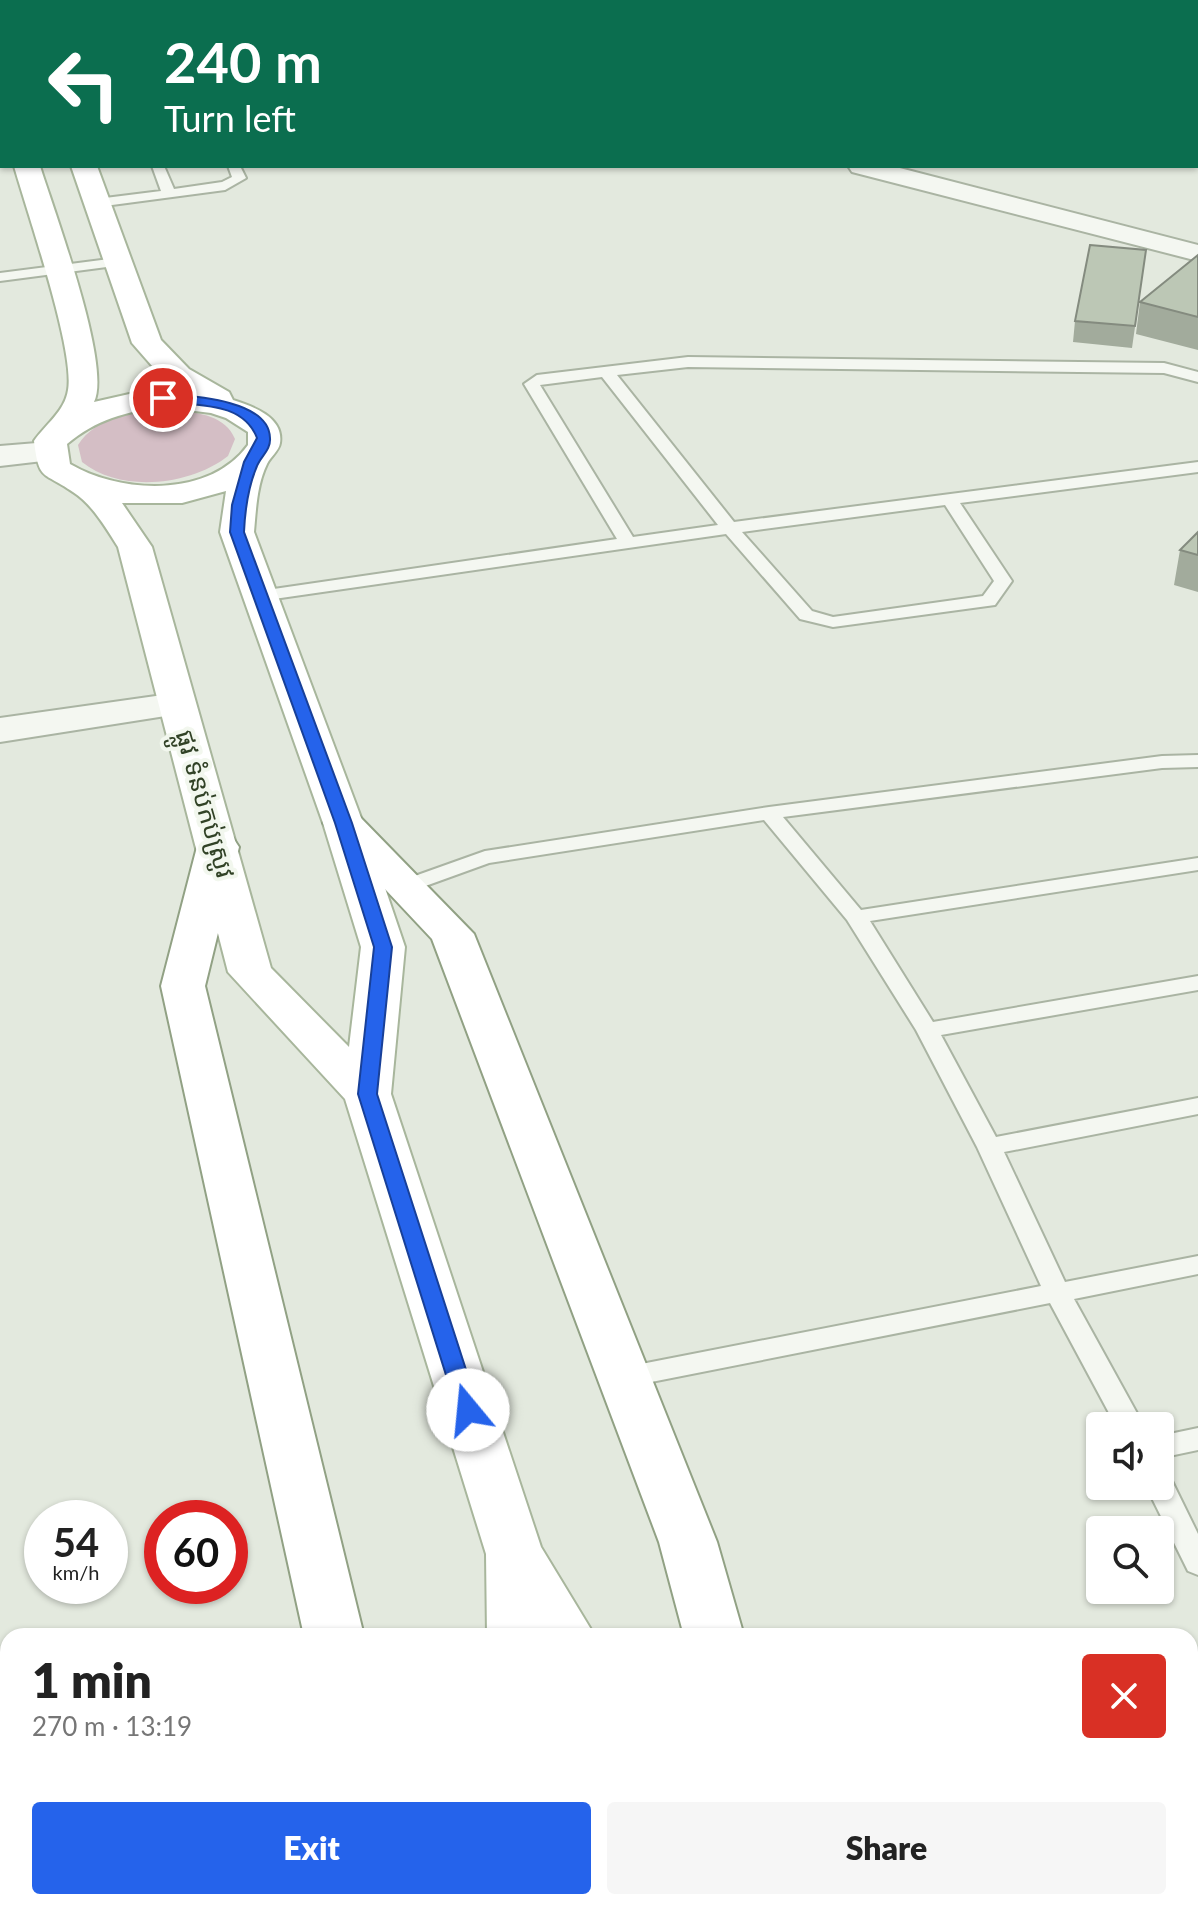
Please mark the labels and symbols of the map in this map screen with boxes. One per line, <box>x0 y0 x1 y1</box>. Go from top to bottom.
pin <box>129 364 197 432</box>
street label: ផ្លូវ ទំនប់កប់ស្រូវ <box>161 726 242 884</box>
position arrow <box>426 1368 510 1452</box>
speed limit sign: 60 <box>144 1500 248 1604</box>

